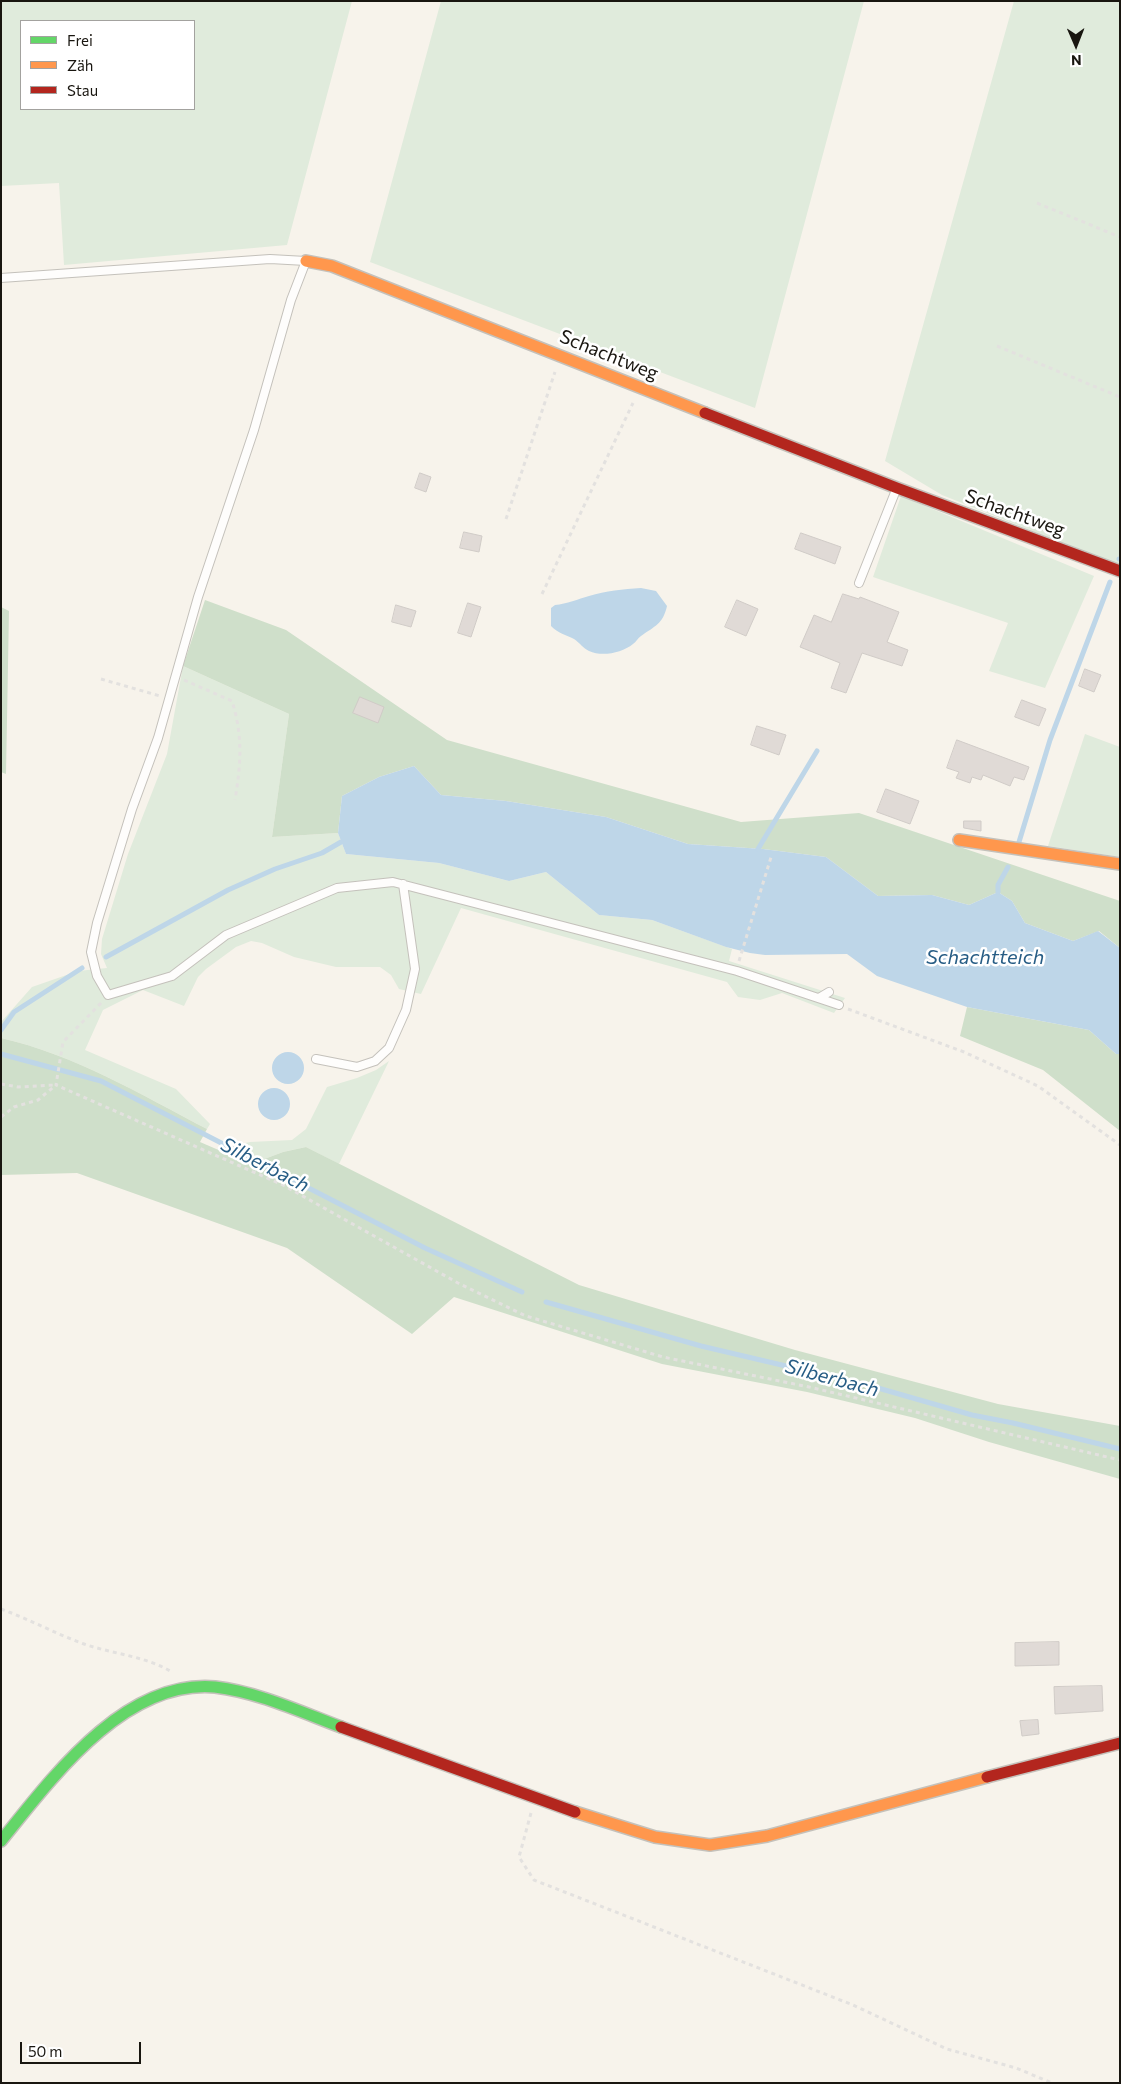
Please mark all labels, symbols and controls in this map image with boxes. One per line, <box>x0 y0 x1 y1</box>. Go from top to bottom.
legend <box>20 20 195 110</box>
north arrow <box>1051 20 1101 70</box>
text: Frei <box>67 31 93 49</box>
text: N <box>1071 52 1082 69</box>
text: Zäh <box>67 56 93 74</box>
text: Stau <box>67 81 98 99</box>
street label: Schachtweg <box>556 325 662 385</box>
street label: Schachtweg <box>962 484 1068 542</box>
water label: Schachtteich <box>926 945 1044 969</box>
water label: Silberbach <box>217 1133 313 1197</box>
water label: Silberbach <box>783 1354 881 1402</box>
scale bar <box>22 2032 144 2064</box>
text: 50 m <box>28 2042 62 2060</box>

